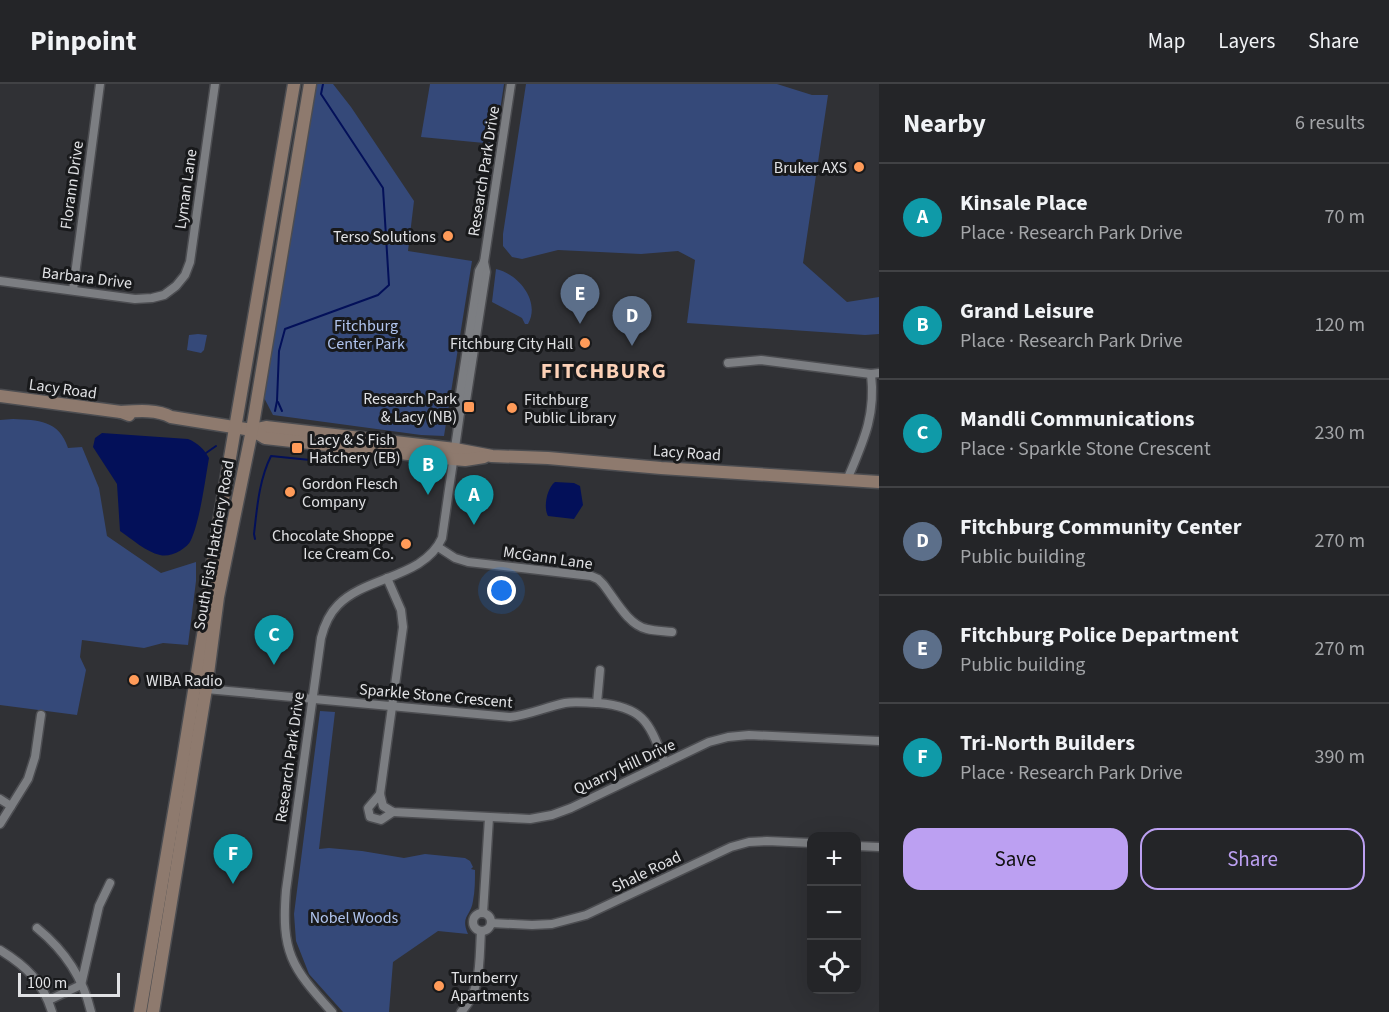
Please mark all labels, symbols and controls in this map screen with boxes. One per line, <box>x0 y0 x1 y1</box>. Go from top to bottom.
text: Pinpoint <box>30 21 137 61</box>
text: Map <box>1148 26 1185 56</box>
text: Layers <box>1218 26 1275 56</box>
text: Share <box>1308 26 1359 56</box>
street label: Research Park Drive <box>463 104 505 238</box>
text: Nearby <box>903 105 986 142</box>
text: 6 results <box>1295 109 1365 137</box>
street label: Florann Drive <box>55 139 89 231</box>
street label: Lyman Lane <box>169 148 202 231</box>
place label: Bruker AXS <box>774 157 847 179</box>
marker: Bruker AXS <box>852 160 866 174</box>
text: Kinsale Place <box>960 187 1088 219</box>
text: A <box>917 203 928 231</box>
text: 70 m <box>1325 203 1365 231</box>
text: Place · Research Park Drive <box>960 219 1183 247</box>
place label: Terso Solutions <box>333 226 436 248</box>
marker: Terso Solutions <box>441 229 455 243</box>
street label: Barbara Drive <box>40 262 133 294</box>
pin: E <box>560 274 600 324</box>
text: Grand Leisure <box>960 295 1094 327</box>
pin: D <box>612 296 652 346</box>
text: B <box>916 311 929 339</box>
text: 120 m <box>1315 311 1365 339</box>
park label: Fitchburg Center Park <box>327 315 405 355</box>
text: Place · Research Park Drive <box>960 327 1183 355</box>
place label: Fitchburg City Hall <box>450 333 573 355</box>
marker: Fitchburg City Hall <box>578 336 592 350</box>
district label: FITCHBURG <box>541 355 667 387</box>
street label: Lacy Road <box>28 373 98 405</box>
place label: Research Park & Lacy (NB) <box>363 388 457 428</box>
place label: Fitchburg Public Library <box>524 389 617 429</box>
marker: Research Park & Lacy (NB) <box>462 400 476 414</box>
marker: Fitchburg Public Library <box>505 401 519 415</box>
text: Mandli Communications <box>960 403 1195 435</box>
text: C <box>917 419 928 447</box>
text: 230 m <box>1315 419 1365 447</box>
place label: Lacy & S Fish Hatchery (EB) <box>309 429 401 469</box>
text: Place · Sparkle Stone Crescent <box>960 435 1211 463</box>
street label: Lacy Road <box>652 440 722 466</box>
marker: Lacy & S Fish Hatchery (EB) <box>290 441 304 455</box>
pin: B <box>408 446 448 495</box>
street label: South Fish Hatchery Road <box>188 459 240 632</box>
place label: Gordon Flesch Company <box>302 473 398 513</box>
pin: A <box>454 476 494 525</box>
marker: Gordon Flesch Company <box>283 485 297 499</box>
text: Fitchburg Community Center <box>960 511 1241 543</box>
place label: Chocolate Shoppe Ice Cream Co. <box>272 525 394 565</box>
text: D <box>916 527 929 555</box>
text: 270 m <box>1315 527 1365 555</box>
marker: Chocolate Shoppe Ice Cream Co. <box>399 537 413 551</box>
street label: McGann Lane <box>502 541 594 575</box>
text: Public building <box>960 543 1085 571</box>
your location <box>487 576 516 605</box>
pin: C <box>254 616 294 665</box>
text: Fitchburg Police Department <box>960 619 1239 651</box>
text: E <box>917 635 928 663</box>
text: 270 m <box>1315 635 1365 663</box>
text: Public building <box>960 651 1085 679</box>
place label: WIBA Radio <box>146 670 223 692</box>
marker: WIBA Radio <box>127 673 141 687</box>
street label: Sparkle Stone Crescent <box>358 678 514 714</box>
street label: Research Park Drive <box>270 690 310 824</box>
text: Tri-North Builders <box>960 727 1135 759</box>
street label: Quarry Hill Drive <box>570 734 679 800</box>
text: F <box>917 743 928 771</box>
text: 390 m <box>1315 743 1365 771</box>
text: Place · Research Park Drive <box>960 759 1183 787</box>
button: Save <box>903 828 1128 890</box>
button: Share <box>1140 828 1365 890</box>
map controls <box>807 832 861 994</box>
button: + <box>807 832 861 886</box>
pin: F <box>214 834 252 884</box>
street label: Shale Road <box>608 846 685 898</box>
button: − <box>807 886 861 940</box>
park label: Nobel Woods <box>310 907 399 929</box>
button: locate <box>807 940 861 994</box>
place label: Turnberry Apartments <box>451 967 530 1007</box>
scale bar <box>18 970 120 998</box>
text: 100 m <box>27 972 67 994</box>
marker: Turnberry Apartments <box>432 979 446 993</box>

